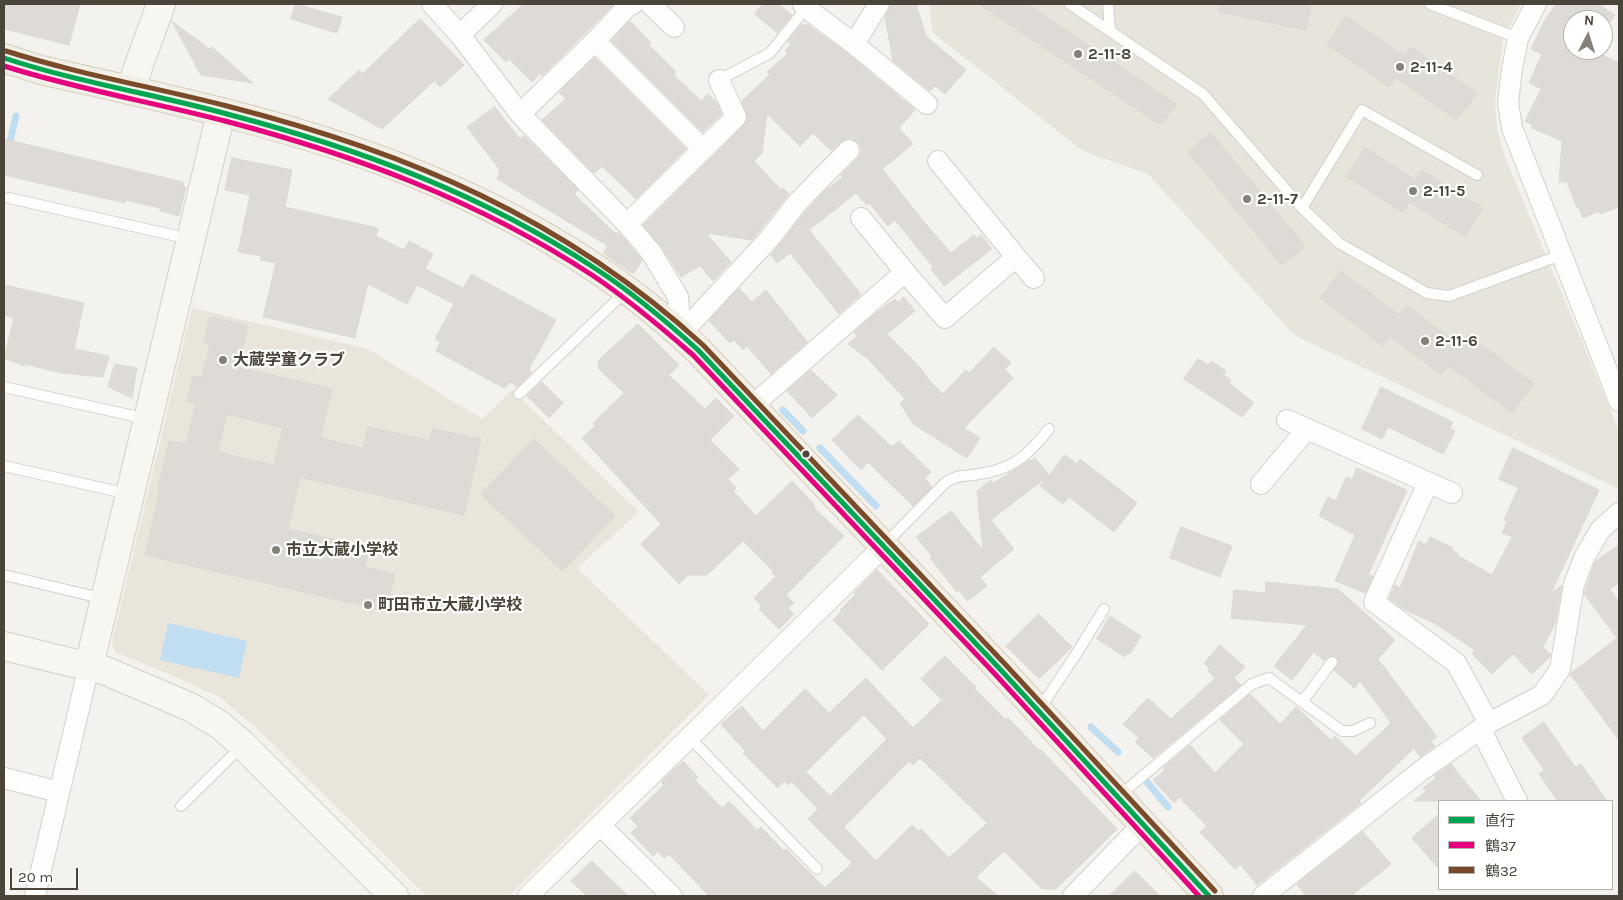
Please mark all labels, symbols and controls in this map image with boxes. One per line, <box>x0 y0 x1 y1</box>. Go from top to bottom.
north arrow <box>1563 10 1613 60</box>
text: N <box>1584 12 1595 29</box>
place label: 2-11-8 <box>1088 44 1131 64</box>
marker: 2-11-8 <box>1072 48 1084 60</box>
place label: 2-11-4 <box>1410 57 1453 77</box>
marker: 2-11-4 <box>1394 61 1406 73</box>
place label: 2-11-5 <box>1423 181 1465 201</box>
marker: 2-11-5 <box>1407 185 1419 197</box>
place label: 2-11-7 <box>1257 189 1298 209</box>
marker: 2-11-7 <box>1241 193 1253 205</box>
place label: 2-11-6 <box>1435 331 1478 351</box>
marker: 2-11-6 <box>1419 335 1431 347</box>
place label: 大蔵学童クラブ <box>233 350 345 370</box>
marker: 大蔵学童クラブ <box>217 354 229 366</box>
unlabelled marker <box>801 449 811 459</box>
place label: 市立大蔵小学校 <box>286 540 398 560</box>
marker: 市立大蔵小学校 <box>270 544 282 556</box>
place label: 町田市立大蔵小学校 <box>378 595 522 615</box>
marker: 町田市立大蔵小学校 <box>362 599 374 611</box>
legend <box>1438 800 1613 890</box>
text: 直行 <box>1485 812 1515 830</box>
text: 鶴37 <box>1485 837 1516 855</box>
scale bar <box>12 858 80 890</box>
text: 鶴32 <box>1485 862 1518 880</box>
text: 20 m <box>18 868 53 886</box>

